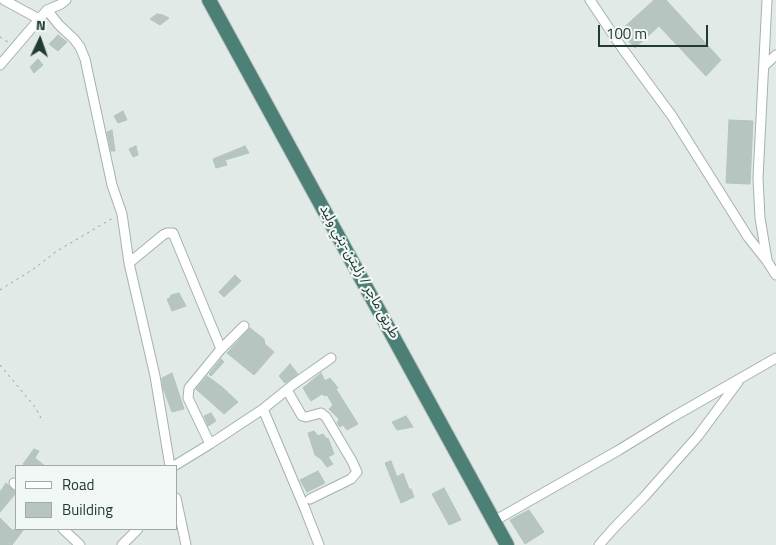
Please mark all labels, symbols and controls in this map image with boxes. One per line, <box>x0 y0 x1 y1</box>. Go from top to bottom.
text: N <box>35 14 46 35</box>
north arrow <box>15 15 65 65</box>
scale bar <box>601 15 711 47</box>
text: 100 m <box>606 22 647 45</box>
street label: طريق ماجر / زليتن-بني وليد <box>315 202 403 342</box>
legend <box>15 465 178 530</box>
text: Road <box>62 473 94 496</box>
text: Building <box>62 498 113 521</box>

